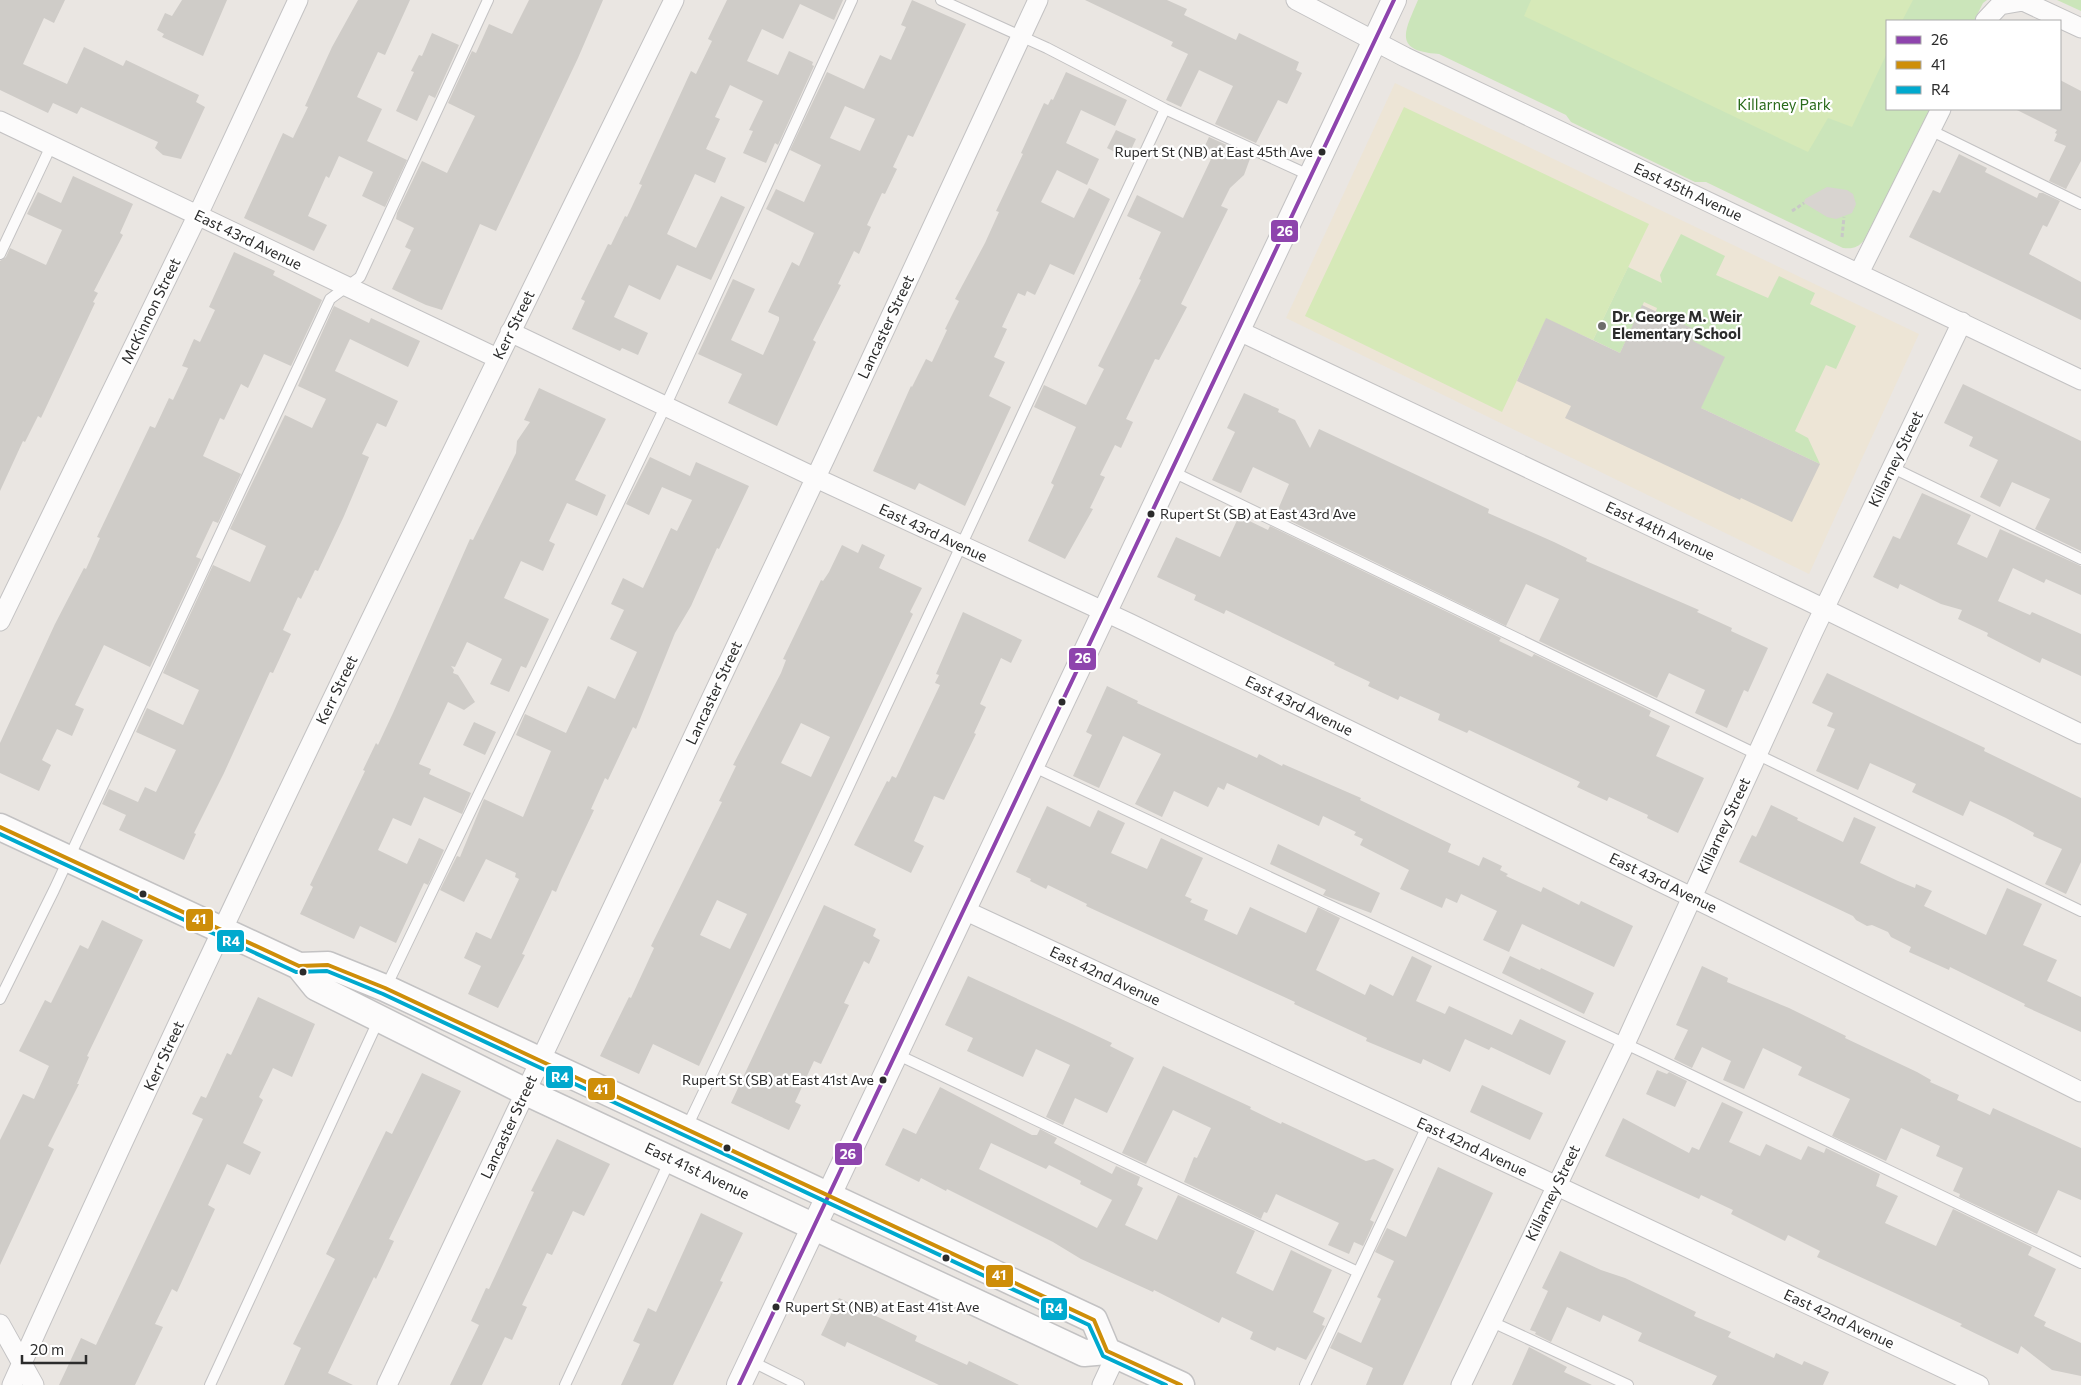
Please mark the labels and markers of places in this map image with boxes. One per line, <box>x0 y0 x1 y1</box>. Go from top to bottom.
place label: Rupert St (NB) at East 45th Ave <box>1114 143 1313 160</box>
marker: Rupert St (NB) at East 45th Ave <box>1317 147 1327 157</box>
place label: Dr. George M. Weir Elementary School <box>1612 307 1742 342</box>
marker: Dr. George M. Weir Elementary School <box>1596 320 1608 332</box>
place label: Rupert St (SB) at East 43rd Ave <box>1160 505 1356 522</box>
marker: Rupert St (SB) at East 43rd Ave <box>1146 509 1156 519</box>
unlabelled marker <box>1057 697 1067 707</box>
unlabelled marker <box>138 889 148 899</box>
unlabelled marker <box>298 967 308 977</box>
place label: Rupert St (SB) at East 41st Ave <box>682 1071 874 1088</box>
marker: Rupert St (SB) at East 41st Ave <box>878 1075 888 1085</box>
unlabelled marker <box>722 1143 732 1153</box>
unlabelled marker <box>941 1253 951 1263</box>
place label: Rupert St (NB) at East 41st Ave <box>785 1298 979 1315</box>
marker: Rupert St (NB) at East 41st Ave <box>771 1302 781 1312</box>

